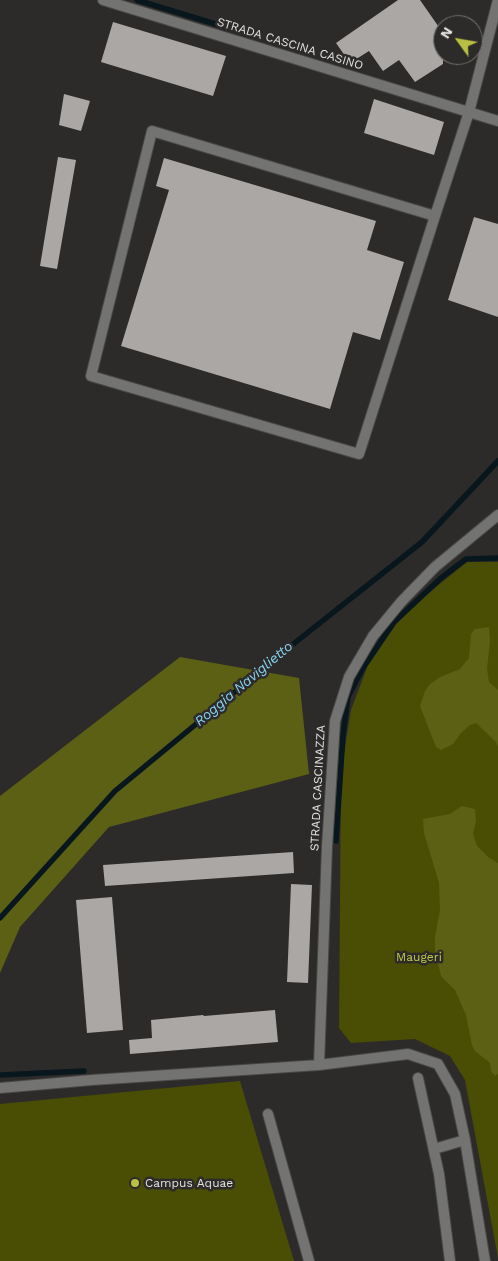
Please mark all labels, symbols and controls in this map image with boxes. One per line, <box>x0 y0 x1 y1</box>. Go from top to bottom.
street label: STRADA CASCINA CASINO <box>215 15 365 73</box>
north arrow <box>433 15 483 65</box>
text: N <box>437 24 456 41</box>
water label: Roggia Naviglietto <box>192 638 296 730</box>
street label: STRADA CASCINAZZA <box>308 725 328 851</box>
park label: Maugeri <box>396 950 442 964</box>
place label: Campus Aquae <box>145 1176 233 1190</box>
marker: Campus Aquae <box>129 1177 141 1189</box>

